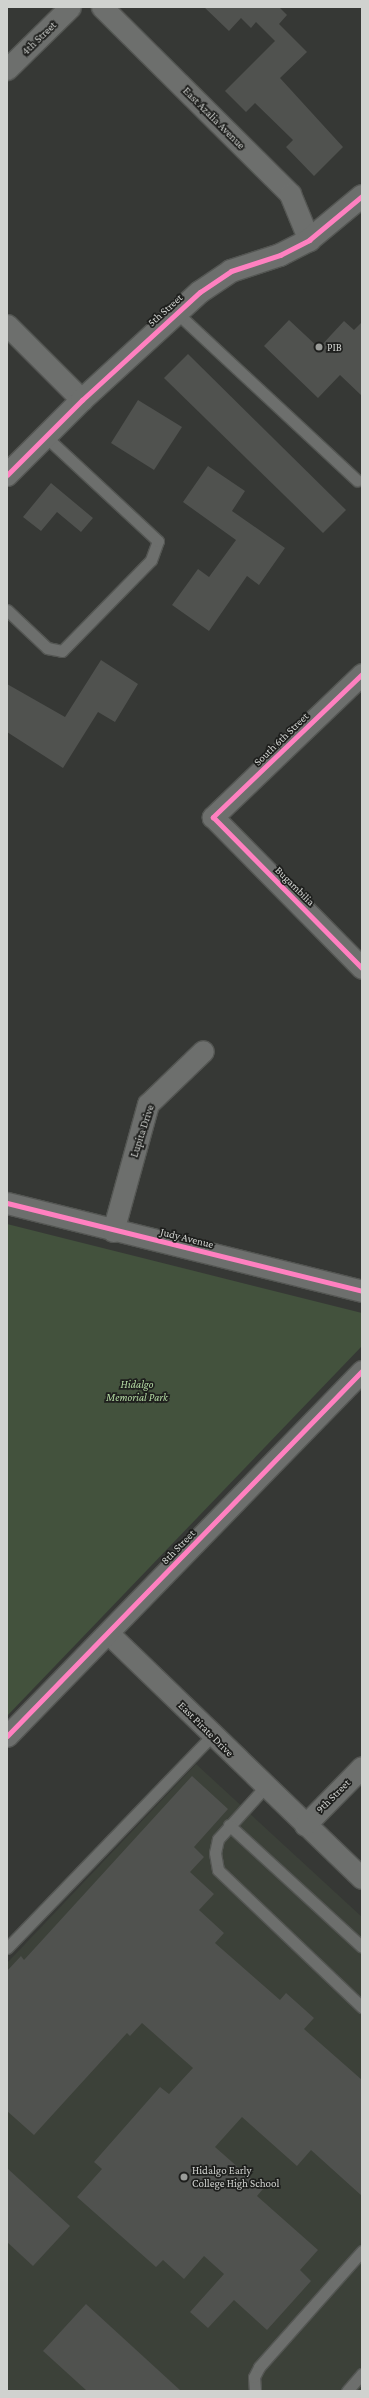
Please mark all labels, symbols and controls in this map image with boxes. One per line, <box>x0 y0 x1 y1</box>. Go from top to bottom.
street label: 4th Street <box>19 18 59 58</box>
street label: East Azalia Avenue <box>180 84 248 152</box>
street label: 5th Street <box>145 291 185 329</box>
place label: PIB <box>327 340 342 354</box>
marker: PIB <box>314 342 324 352</box>
street label: South 6th Street <box>251 710 311 768</box>
street label: Bugambilia <box>273 864 317 908</box>
street label: Lupita Drive <box>127 1103 157 1159</box>
street label: Judy Avenue <box>159 1225 215 1251</box>
park label: Hidalgo Memorial Park <box>106 1378 168 1404</box>
street label: 8th Street <box>158 1527 198 1567</box>
street label: East Pirate Drive <box>176 1699 236 1759</box>
street label: 9th Street <box>313 1776 353 1816</box>
place label: Hidalgo Early College High School <box>192 2164 279 2190</box>
marker: Hidalgo Early College High School <box>179 2172 189 2182</box>

